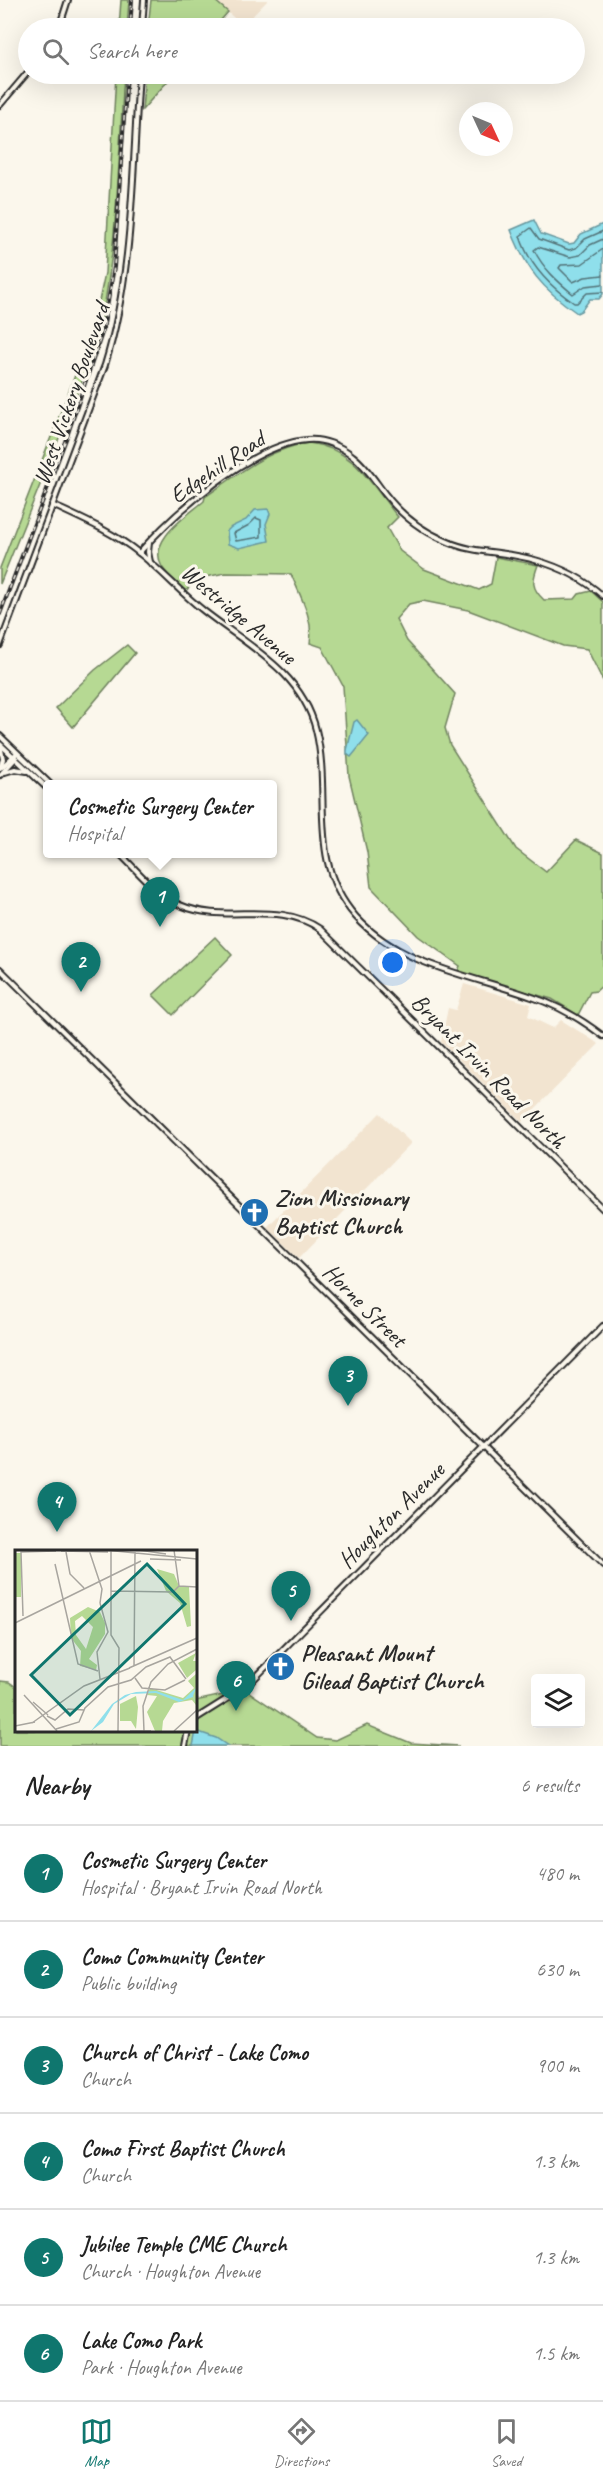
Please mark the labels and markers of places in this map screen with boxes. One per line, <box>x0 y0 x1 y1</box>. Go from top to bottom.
pin: 1 <box>140 878 180 927</box>
pin: 2 <box>62 942 100 992</box>
place label: Zion Missionary Baptist Church <box>275 1183 411 1241</box>
church icon: Zion Missionary Baptist Church <box>238 1196 270 1228</box>
pin: 3 <box>328 1356 368 1406</box>
pin: 4 <box>38 1482 76 1532</box>
pin: 5 <box>272 1572 310 1621</box>
place label: Pleasant Mount Gilead Baptist Church <box>301 1638 485 1696</box>
church icon: Pleasant Mount Gilead Baptist Church <box>264 1651 296 1683</box>
pin: 6 <box>216 1662 256 1711</box>

